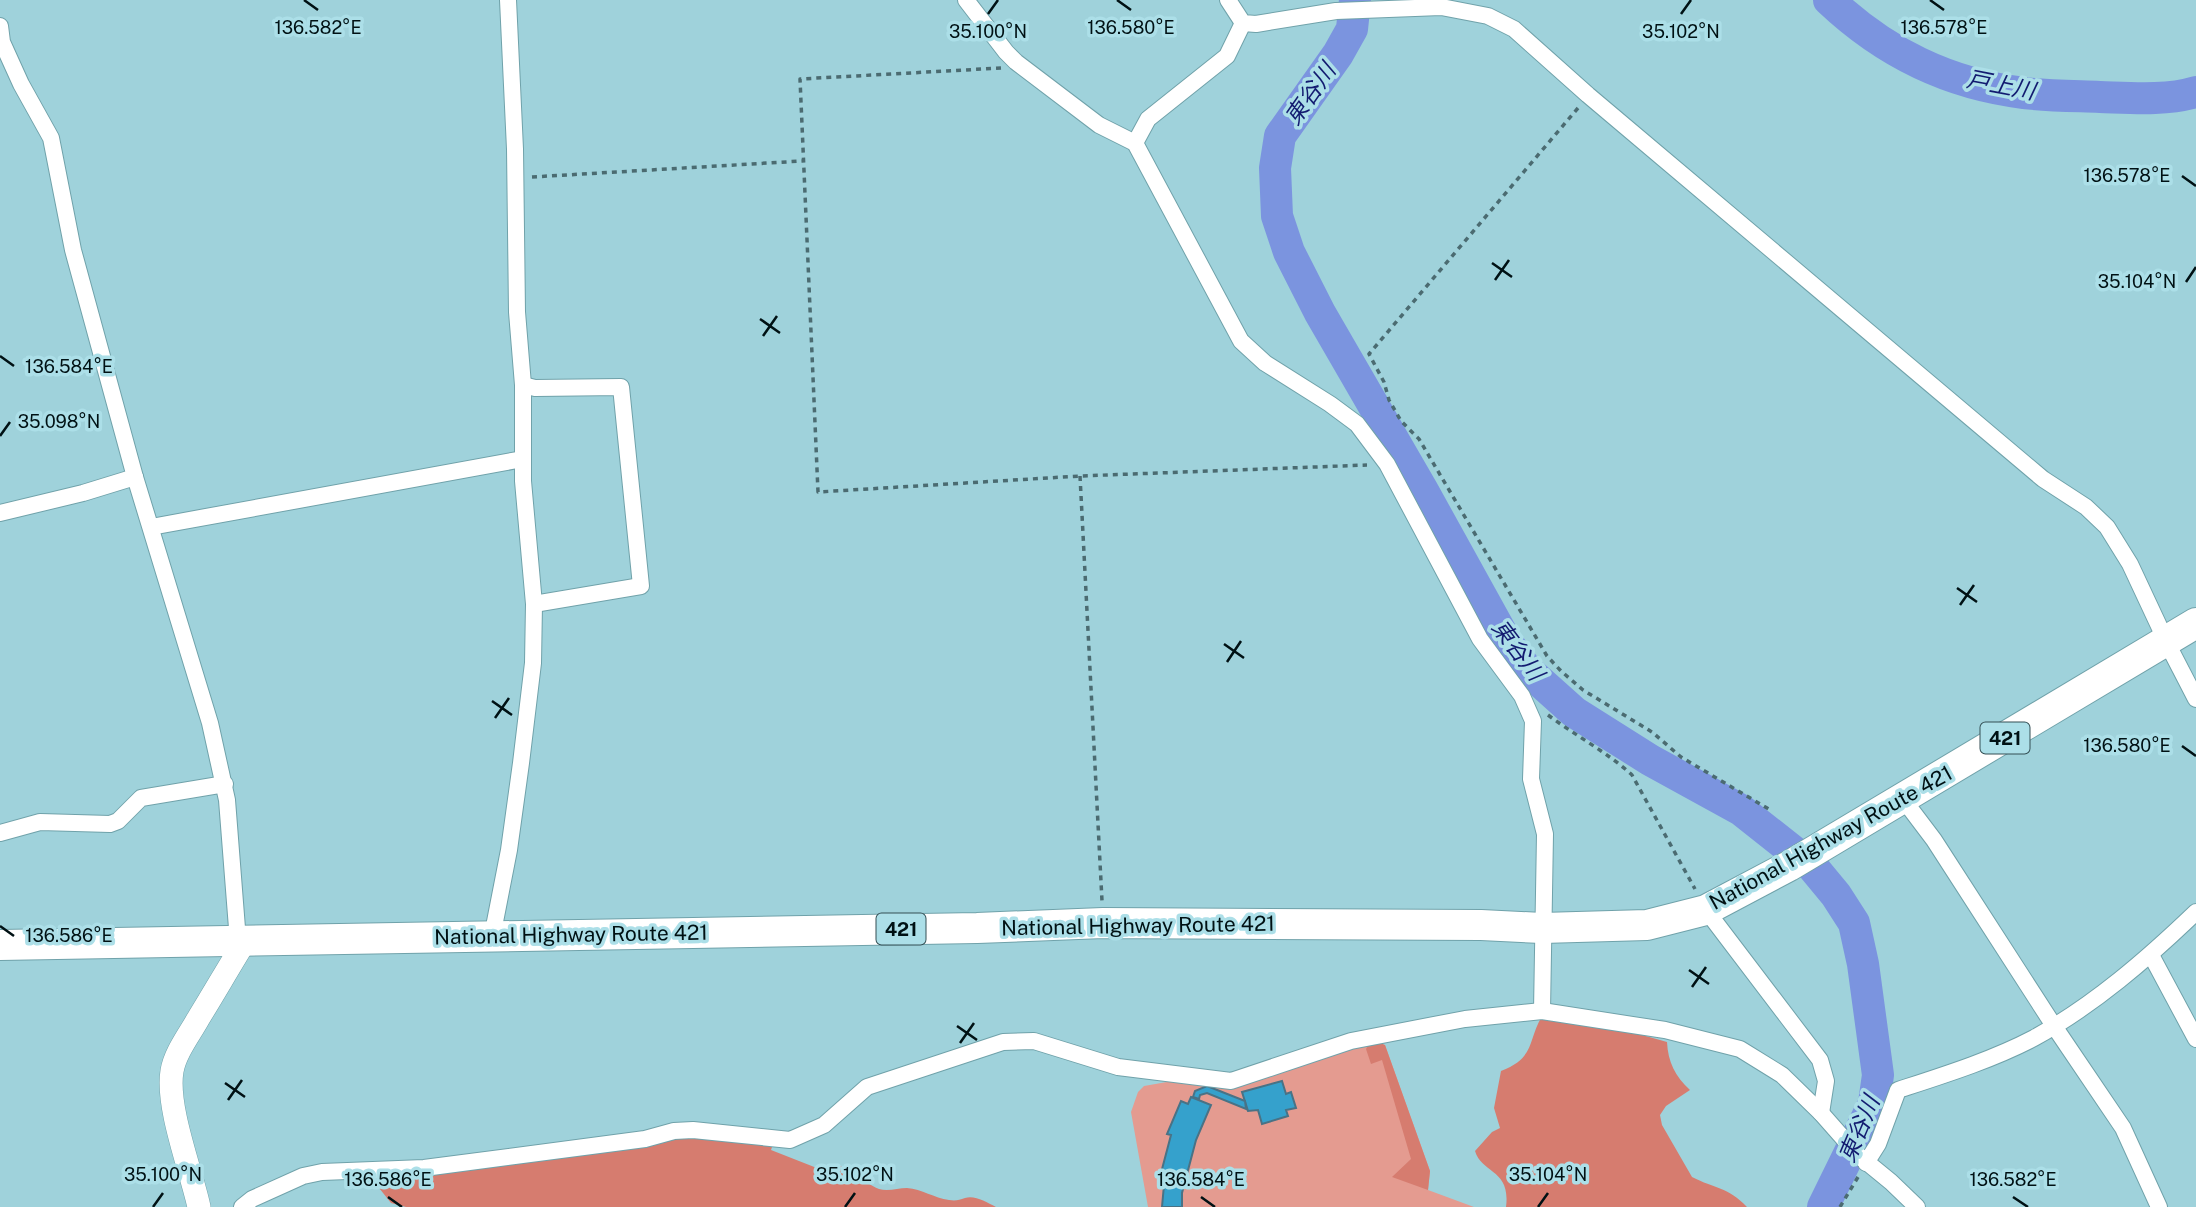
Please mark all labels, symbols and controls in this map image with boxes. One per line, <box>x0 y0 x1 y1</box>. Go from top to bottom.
text: 136.582°E <box>274 17 362 38</box>
text: 136.580°E <box>1087 17 1175 38</box>
text: 136.578°E <box>1901 17 1987 38</box>
text: 35.100°N <box>949 21 1027 42</box>
text: 35.102°N <box>1642 21 1720 42</box>
water label: 東谷川 <box>1279 55 1342 130</box>
water label: 戸上川 <box>1965 65 2040 105</box>
text: 136.578°E <box>2084 165 2170 186</box>
text: 35.104°N <box>2098 271 2176 292</box>
text: 136.584°E <box>25 356 113 377</box>
text: 35.098°N <box>18 411 100 432</box>
water label: 東谷川 <box>1487 614 1552 688</box>
road number: 421 <box>1980 722 2030 754</box>
text: 136.580°E <box>2083 735 2171 756</box>
street label: National Highway Route 421 <box>1705 760 1957 915</box>
street label: National Highway Route 421 <box>1001 911 1275 940</box>
road number: 421 <box>876 914 926 945</box>
street label: National Highway Route 421 <box>434 920 708 949</box>
text: 136.586°E <box>25 925 113 946</box>
water label: 東谷川 <box>1833 1089 1886 1166</box>
text: 35.100°N <box>124 1164 202 1185</box>
text: 35.102°N <box>816 1164 894 1185</box>
text: 35.104°N <box>1509 1164 1587 1185</box>
text: 136.586°E <box>344 1169 432 1190</box>
text: 136.584°E <box>1157 1169 1245 1190</box>
text: 136.582°E <box>1969 1169 2057 1190</box>

